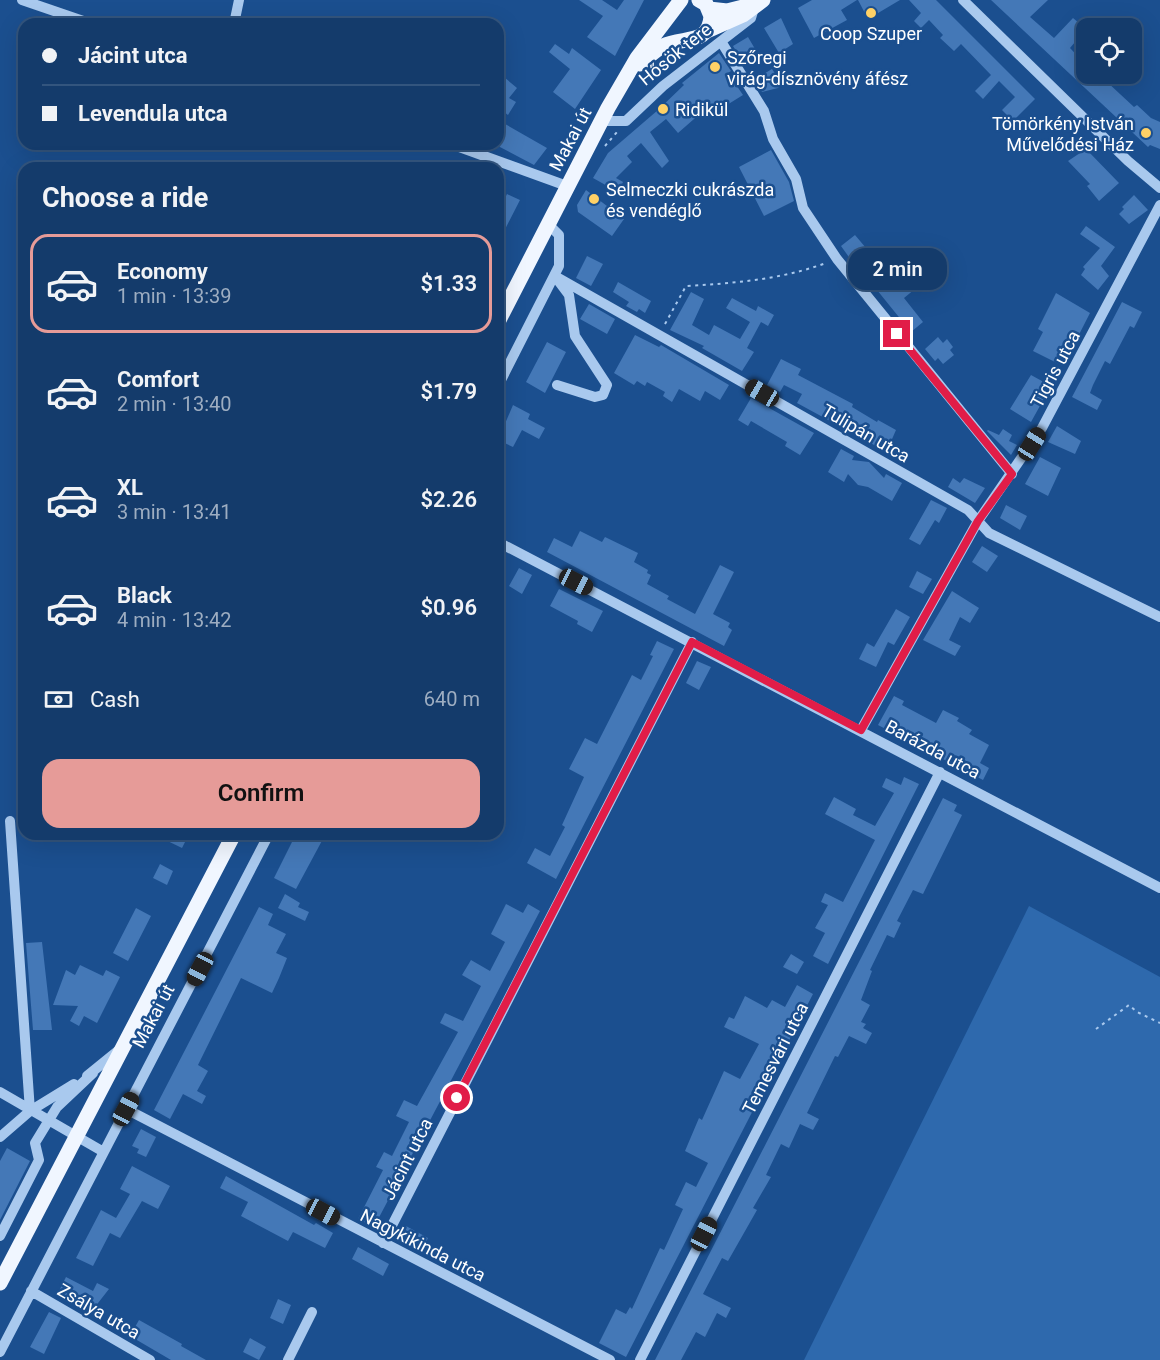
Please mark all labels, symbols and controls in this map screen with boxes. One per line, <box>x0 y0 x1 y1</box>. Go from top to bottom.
marker: Coop Szuper <box>864 6 878 20</box>
street label: Hősök tere <box>635 18 715 90</box>
map controls <box>1076 18 1142 84</box>
button: locate <box>1076 18 1142 84</box>
place label: Coop Szuper <box>820 23 922 44</box>
text: Jácint utca <box>78 43 188 68</box>
place label: Szőregi virág-dísznövény áfész <box>727 47 908 89</box>
marker: Szőregi virág-dísznövény áfész <box>708 60 722 74</box>
place label: Ridikül <box>675 99 728 120</box>
text: Levendula utca <box>78 101 228 126</box>
marker: Ridikül <box>656 102 670 116</box>
street label: Makai út <box>545 103 596 174</box>
place label: Tömörkény István Művelődési Ház <box>992 113 1134 155</box>
marker: Tömörkény István Művelődési Ház <box>1139 126 1153 140</box>
place label: Selmeczki cukrászda és vendéglő <box>606 179 774 221</box>
text: Choose a ride <box>42 182 208 214</box>
marker: Selmeczki cukrászda és vendéglő <box>587 192 601 206</box>
callout: 2 min <box>848 247 946 289</box>
icon: car <box>45 257 99 311</box>
text: 2 min <box>872 257 923 281</box>
text: Economy <box>117 259 208 284</box>
text: $1.33 <box>420 271 477 296</box>
text: 1 min · 13:39 <box>117 284 232 308</box>
route end <box>883 320 910 347</box>
street label: Tigris utca <box>1026 327 1084 411</box>
icon: car <box>45 365 99 419</box>
text: Comfort <box>117 367 199 392</box>
car <box>742 376 782 410</box>
text: $1.79 <box>420 379 477 404</box>
text: 2 min · 13:40 <box>117 392 232 416</box>
street label: Tulipán utca <box>818 399 914 467</box>
car <box>1015 424 1049 464</box>
icon: car <box>45 473 99 527</box>
text: XL <box>117 475 143 500</box>
text: $2.26 <box>420 487 477 512</box>
text: 3 min · 13:41 <box>117 500 232 524</box>
car <box>556 566 596 598</box>
icon: car <box>45 581 99 635</box>
text: Black <box>117 583 172 608</box>
text: $0.96 <box>420 595 477 620</box>
text: 4 min · 13:42 <box>117 608 232 632</box>
icon: cash <box>42 683 75 716</box>
text: Cash <box>90 687 140 712</box>
text: 640 m <box>424 687 480 711</box>
street label: Barázda utca <box>882 715 984 783</box>
button: Confirm <box>42 759 480 828</box>
car <box>184 949 216 989</box>
street label: Makai út <box>128 980 179 1051</box>
street label: Temesvári utca <box>738 999 812 1117</box>
route start <box>443 1084 470 1111</box>
car <box>110 1089 142 1129</box>
street label: Jácint utca <box>377 1115 437 1203</box>
car <box>303 1196 343 1228</box>
street label: Nagykikinda utca <box>357 1204 489 1286</box>
car <box>688 1214 720 1254</box>
street label: Zsálya utca <box>54 1279 144 1343</box>

